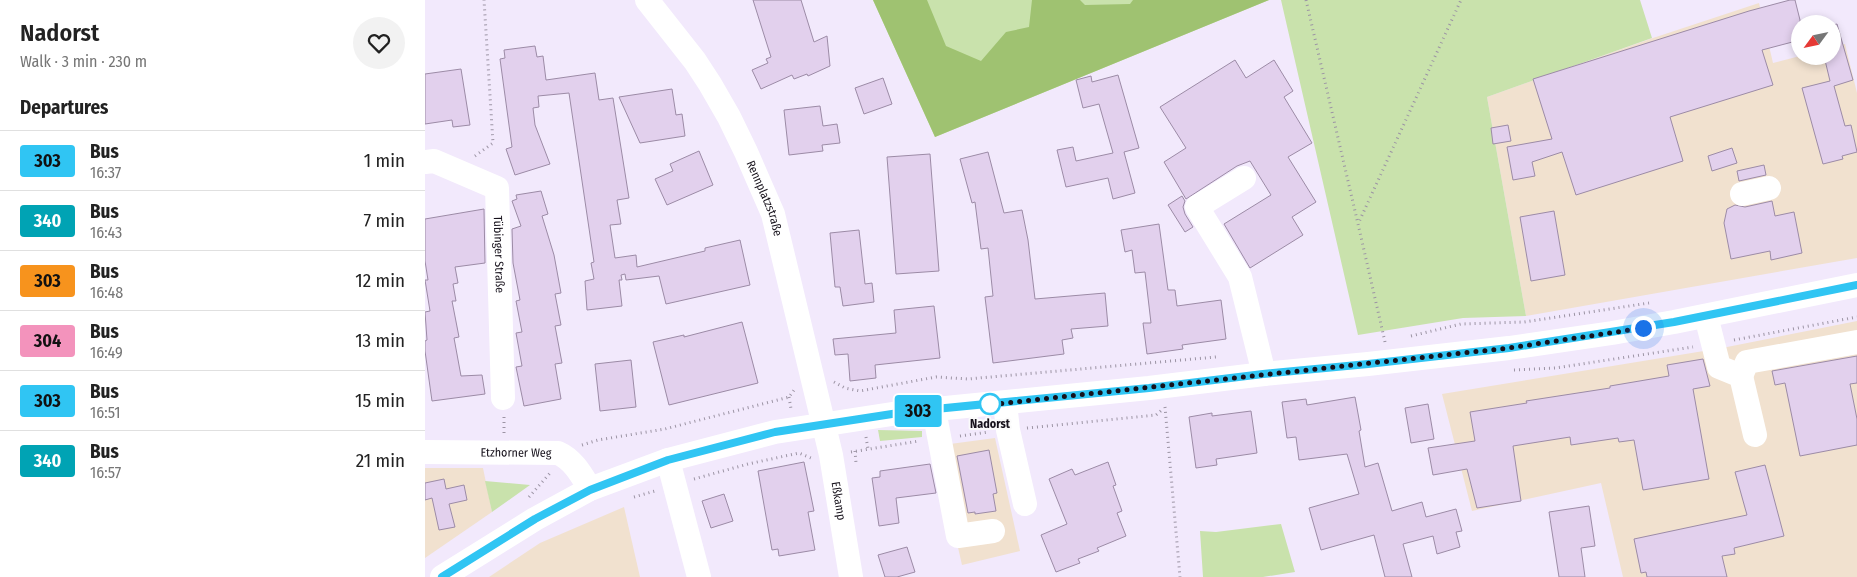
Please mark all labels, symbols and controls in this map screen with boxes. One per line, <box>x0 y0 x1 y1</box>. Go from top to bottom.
north arrow <box>1791 15 1841 65</box>
map controls <box>1791 15 1841 65</box>
button: heart <box>353 17 405 69</box>
text: Nadorst <box>20 19 99 47</box>
text: Walk · 3 min · 230 m <box>20 52 147 71</box>
text: Departures <box>20 96 108 119</box>
text: Bus <box>90 140 119 163</box>
text: 1 min <box>364 149 405 172</box>
text: 303 <box>34 150 61 172</box>
street label: Rennplatzstraße <box>744 158 785 237</box>
text: 16:37 <box>90 163 121 182</box>
text: Bus <box>90 200 119 223</box>
text: 7 min <box>363 209 405 232</box>
text: 340 <box>34 210 61 232</box>
street label: Tübinger Straße <box>491 215 507 293</box>
text: 16:43 <box>90 223 122 242</box>
text: Bus <box>90 260 119 283</box>
text: 12 min <box>355 269 405 292</box>
text: 303 <box>34 270 61 292</box>
text: 16:48 <box>90 283 123 302</box>
your location <box>1631 316 1656 341</box>
text: Bus <box>90 320 119 343</box>
text: 13 min <box>355 329 405 352</box>
text: 304 <box>34 330 61 352</box>
text: 16:49 <box>90 343 123 362</box>
text: Bus <box>90 380 119 403</box>
text: 15 min <box>355 389 405 412</box>
text: 303 <box>34 390 61 412</box>
marker: Nadorst <box>979 393 1001 415</box>
line badge: 303 <box>889 395 947 427</box>
text: 303 <box>905 400 931 422</box>
text: 16:51 <box>90 403 120 422</box>
place label: Nadorst <box>970 417 1011 431</box>
text: Bus <box>90 440 119 463</box>
street label: Etzhorner Weg <box>481 445 552 460</box>
text: 21 min <box>356 449 405 472</box>
text: 340 <box>34 450 61 472</box>
text: 16:57 <box>90 463 121 482</box>
street label: Eßkamp <box>828 480 849 521</box>

